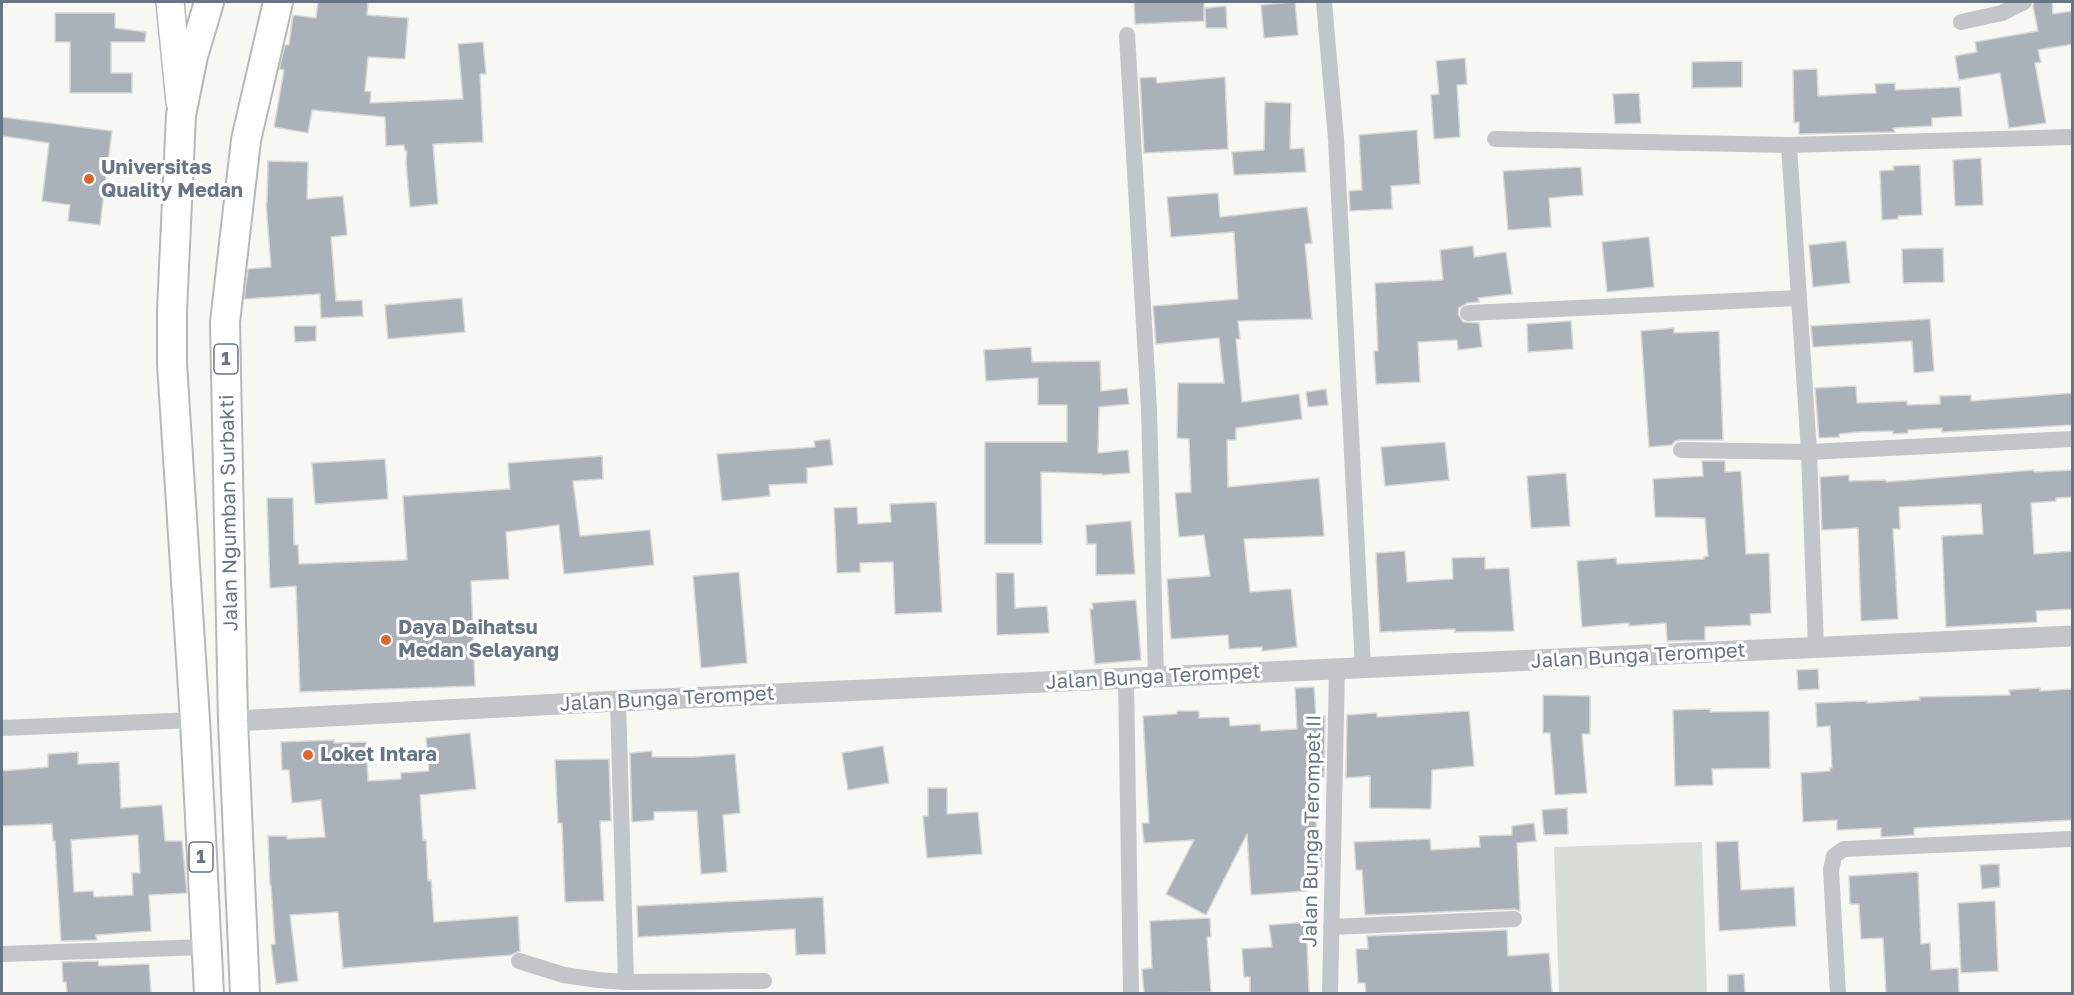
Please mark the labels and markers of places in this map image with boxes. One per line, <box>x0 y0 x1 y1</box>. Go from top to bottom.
place label: Universitas Quality Medan <box>101 156 243 203</box>
marker: Universitas Quality Medan <box>82 172 96 186</box>
place label: Daya Daihatsu Medan Selayang <box>398 616 559 663</box>
marker: Daya Daihatsu Medan Selayang <box>379 633 393 647</box>
place label: Loket Intara <box>320 743 437 767</box>
marker: Loket Intara <box>301 748 315 762</box>

